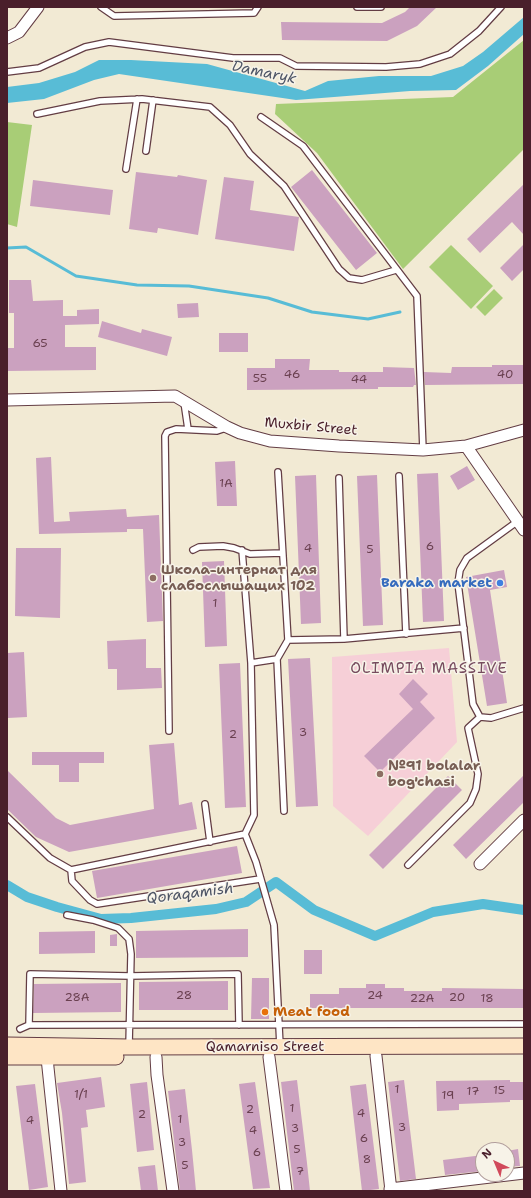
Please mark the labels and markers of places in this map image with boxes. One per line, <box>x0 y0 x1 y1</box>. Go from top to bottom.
place label: Школа-интернат для слабослышащих 102 <box>161 562 317 594</box>
marker: Школа-интернат для слабослышащих 102 <box>148 573 158 583</box>
place label: Baraka market <box>381 575 492 591</box>
marker: Baraka market <box>495 578 505 588</box>
place label: №91 bolalar bog'chasi <box>388 758 480 790</box>
marker: №91 bolalar bog'chasi <box>375 769 385 779</box>
place label: Meat food <box>273 1004 350 1020</box>
marker: Meat food <box>260 1007 270 1017</box>

